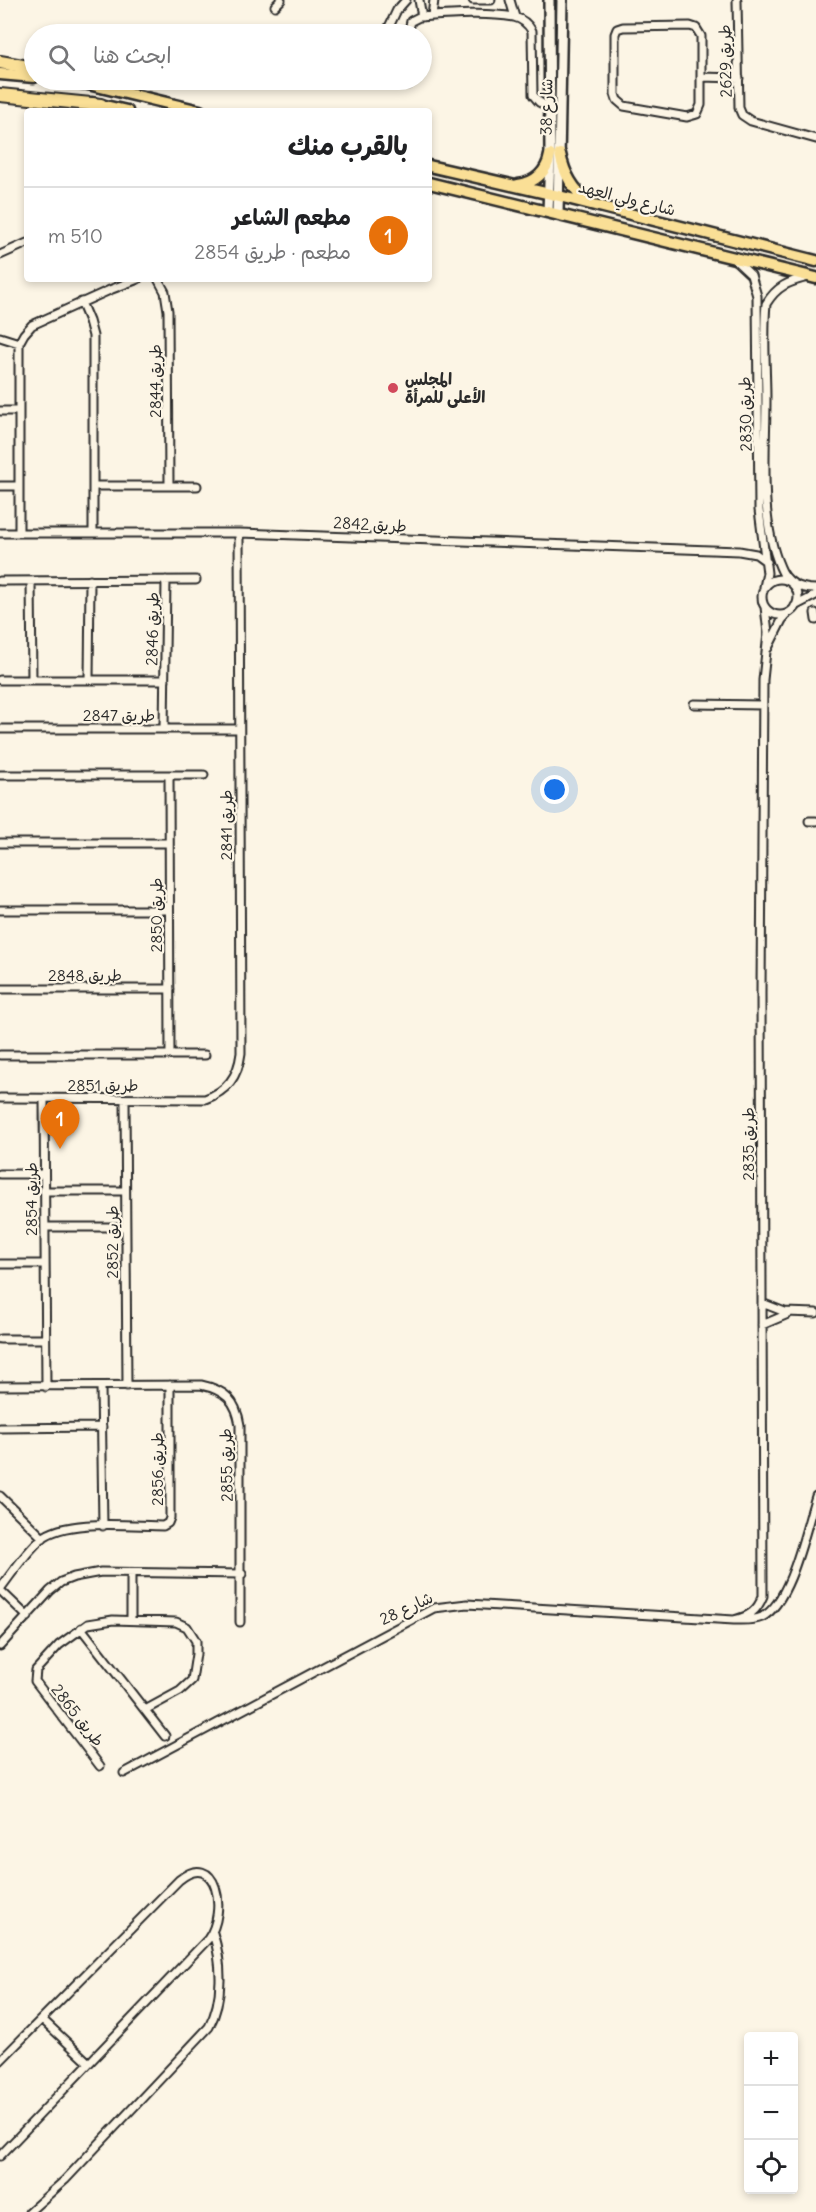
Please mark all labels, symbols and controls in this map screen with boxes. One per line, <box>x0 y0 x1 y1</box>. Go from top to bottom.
search box <box>24 24 432 90</box>
street label: طريق 2629 <box>714 24 736 98</box>
icon: search <box>45 41 78 74</box>
text: ابحث هنا <box>93 41 172 69</box>
street label: شارع 38 <box>536 78 558 136</box>
text: بالقرب منك <box>288 129 408 162</box>
street label: شارع ولي العهد <box>575 176 678 225</box>
text: مطعم الشاعر <box>232 203 351 231</box>
text: 510 m <box>48 223 103 248</box>
text: 1 <box>385 223 392 248</box>
text: مطعم · طريق 2854 <box>194 239 351 264</box>
street label: طريق 2844 <box>145 344 165 418</box>
place label: المجلس الأعلى للمرأة <box>405 369 485 408</box>
street label: طريق 2830 <box>734 376 756 452</box>
marker: المجلس الأعلى للمرأة <box>386 381 400 395</box>
street label: طريق 2842 <box>333 512 407 536</box>
street label: طريق 2846 <box>141 592 163 666</box>
street label: طريق 2847 <box>83 705 155 725</box>
your location <box>540 775 569 804</box>
street label: طريق 2841 <box>216 790 236 860</box>
street label: طريق 2850 <box>146 877 166 953</box>
street label: طريق 2848 <box>48 965 122 985</box>
street label: طريق 2851 <box>68 1075 138 1095</box>
pin: 1 <box>40 1100 80 1149</box>
street label: طريق 2835 <box>738 1107 758 1181</box>
street label: طريق 2854 <box>21 1162 41 1236</box>
street label: طريق 2852 <box>102 1205 122 1279</box>
street label: طريق 2855 <box>215 1428 237 1502</box>
street label: طريق 2856 <box>147 1432 167 1506</box>
street label: شارع 28 <box>376 1587 437 1631</box>
street label: طريق 2865 <box>47 1680 109 1750</box>
map controls <box>744 2032 798 2194</box>
button: + <box>744 2032 798 2086</box>
button: − <box>744 2086 798 2140</box>
button: locate <box>744 2140 798 2194</box>

